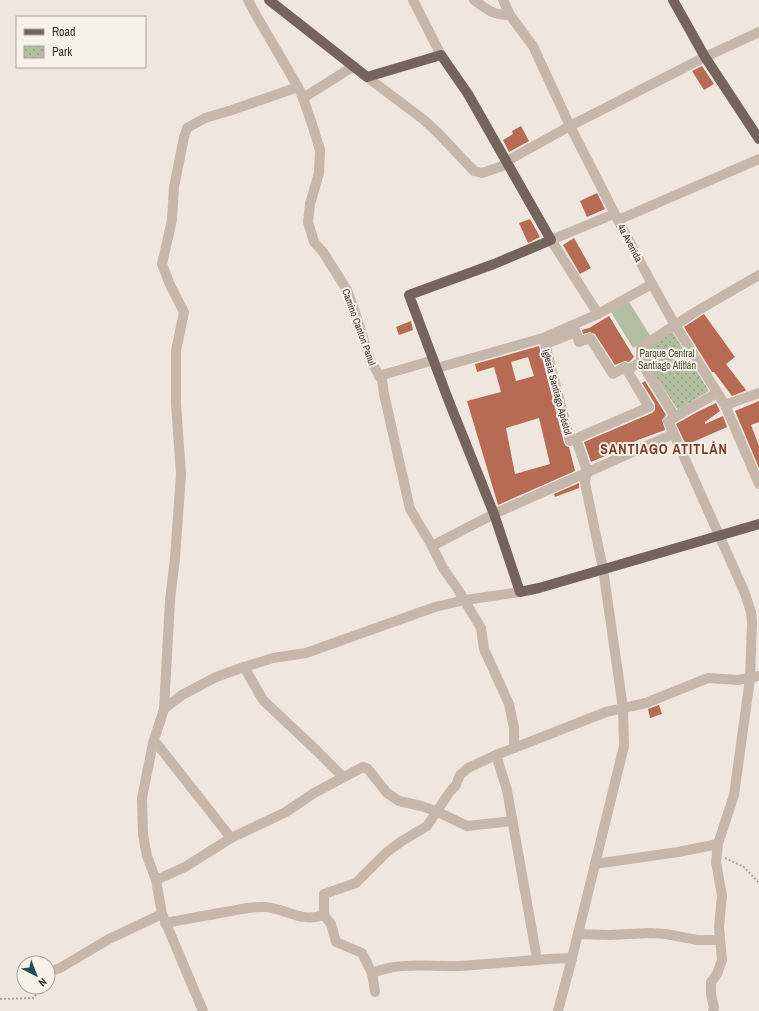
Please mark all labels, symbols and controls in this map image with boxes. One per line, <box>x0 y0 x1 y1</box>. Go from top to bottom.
legend <box>16 16 146 68</box>
text: Road <box>52 24 76 40</box>
text: Park <box>52 44 72 60</box>
street label: 4a Avenida <box>615 222 646 264</box>
street label: Camino Canton Panul <box>339 287 379 367</box>
park label: Parque Central Santiago Atitlán <box>638 347 696 372</box>
street label: Iglesia Santiago Apóstol <box>539 348 575 437</box>
district label: SANTIAGO ATITLÁN <box>600 440 728 458</box>
north arrow <box>16 955 56 995</box>
text: N <box>36 975 50 990</box>

